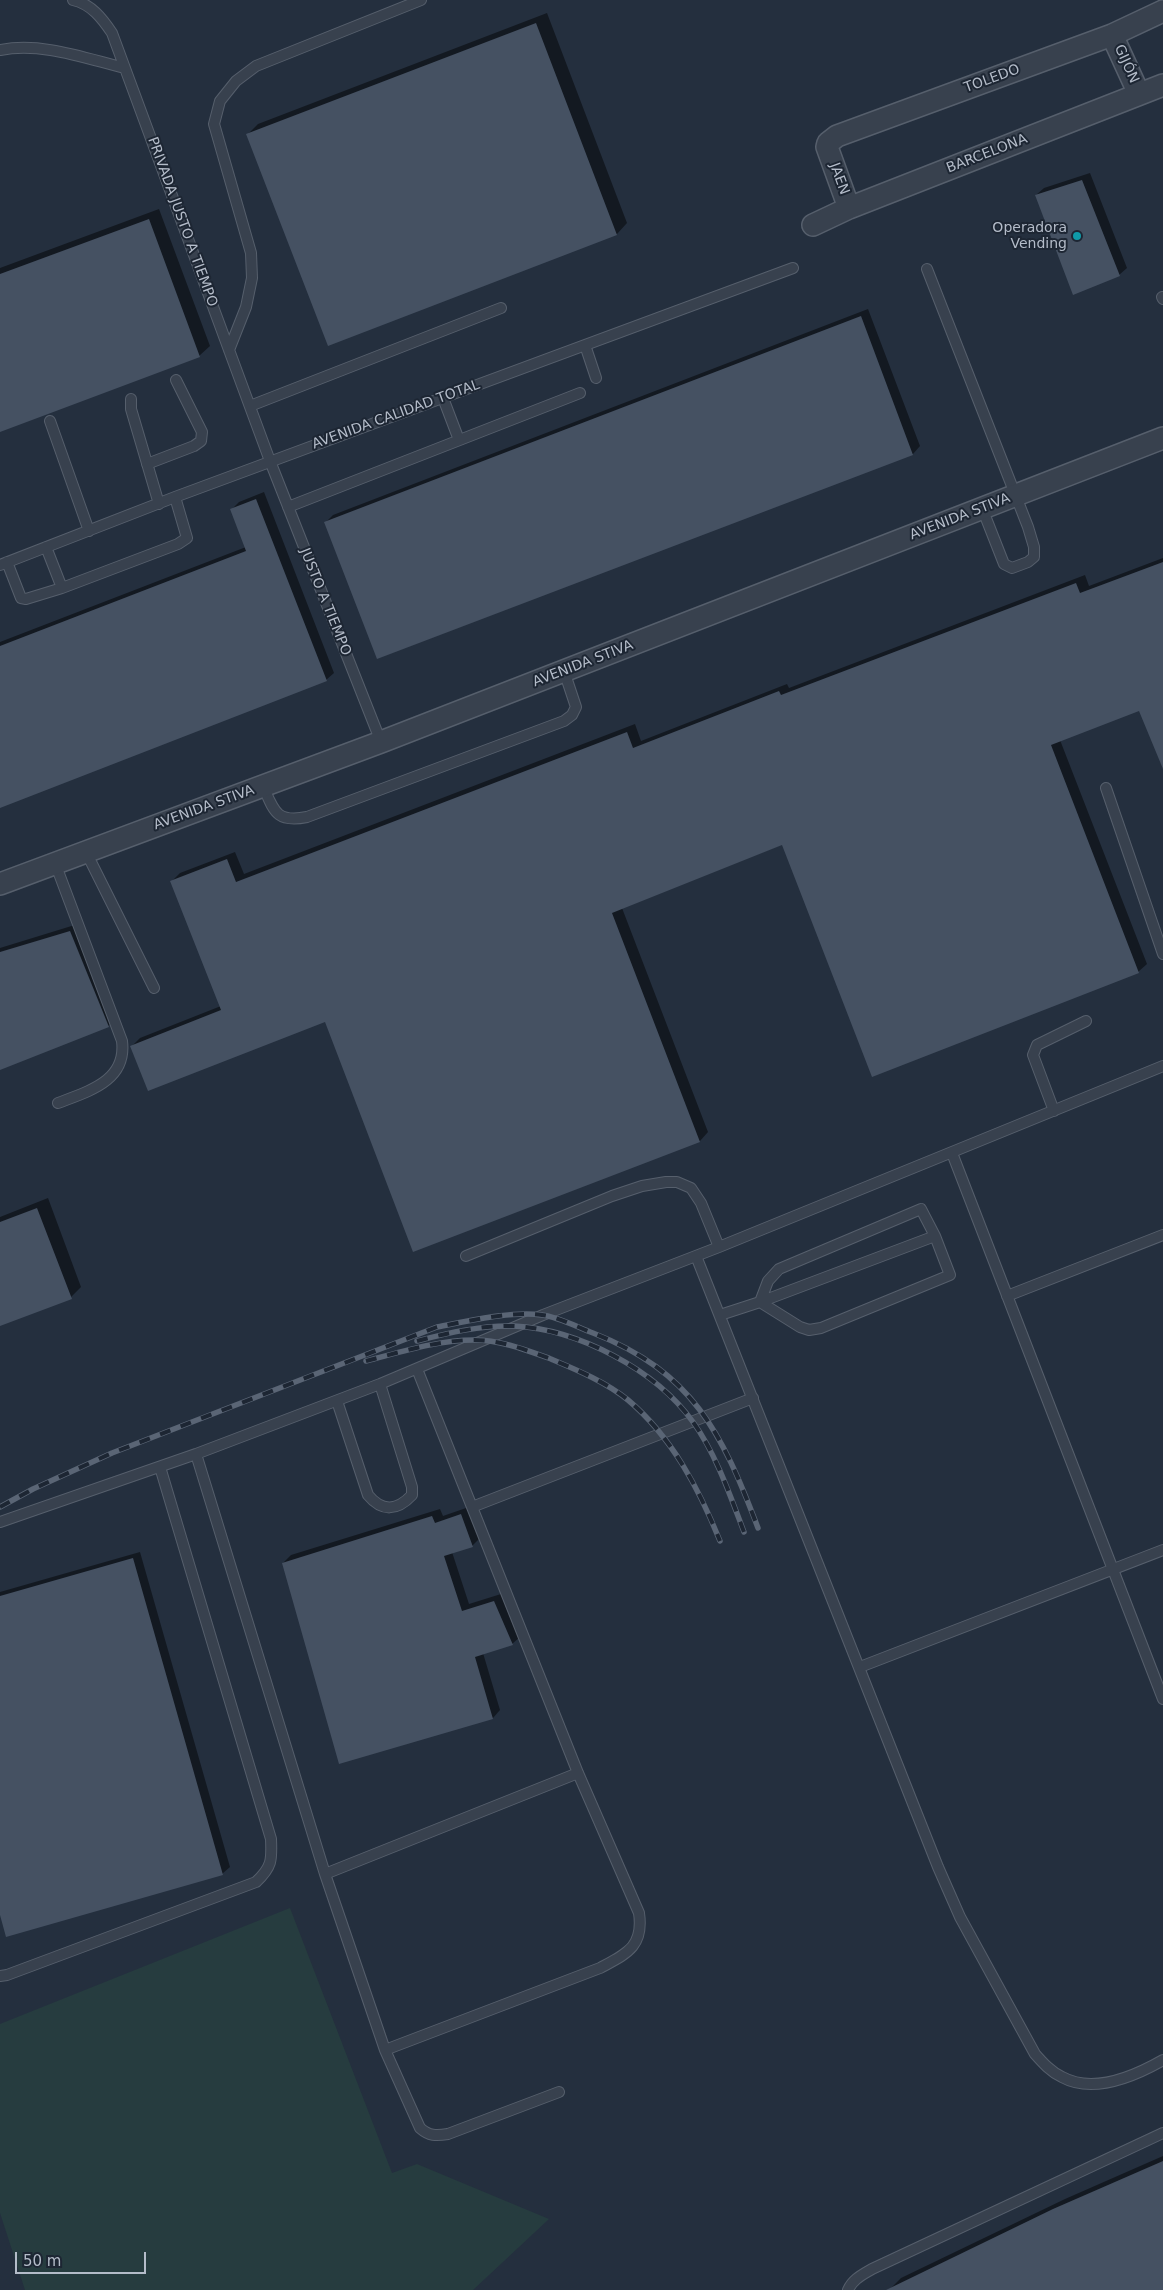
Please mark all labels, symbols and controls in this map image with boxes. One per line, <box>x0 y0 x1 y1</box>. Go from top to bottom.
street label: GIJÓN <box>1110 42 1142 86</box>
street label: TOLEDO <box>962 61 1022 97</box>
street label: BARCELONA <box>944 131 1030 177</box>
street label: PRIVADA JUSTO A TIEMPO <box>143 135 221 309</box>
street label: JAEN <box>826 161 852 197</box>
place label: Operadora Vending <box>992 220 1067 252</box>
marker: Operadora Vending <box>1071 230 1083 242</box>
street label: AVENIDA CALIDAD TOTAL <box>310 377 482 453</box>
street label: AVENIDA STIVA <box>907 490 1013 544</box>
street label: JUSTO A TIEMPO <box>296 546 354 658</box>
street label: AVENIDA STIVA <box>530 637 636 691</box>
street label: AVENIDA STIVA <box>151 782 257 834</box>
scale bar <box>18 2242 149 2274</box>
text: 50 m <box>23 2252 61 2270</box>

